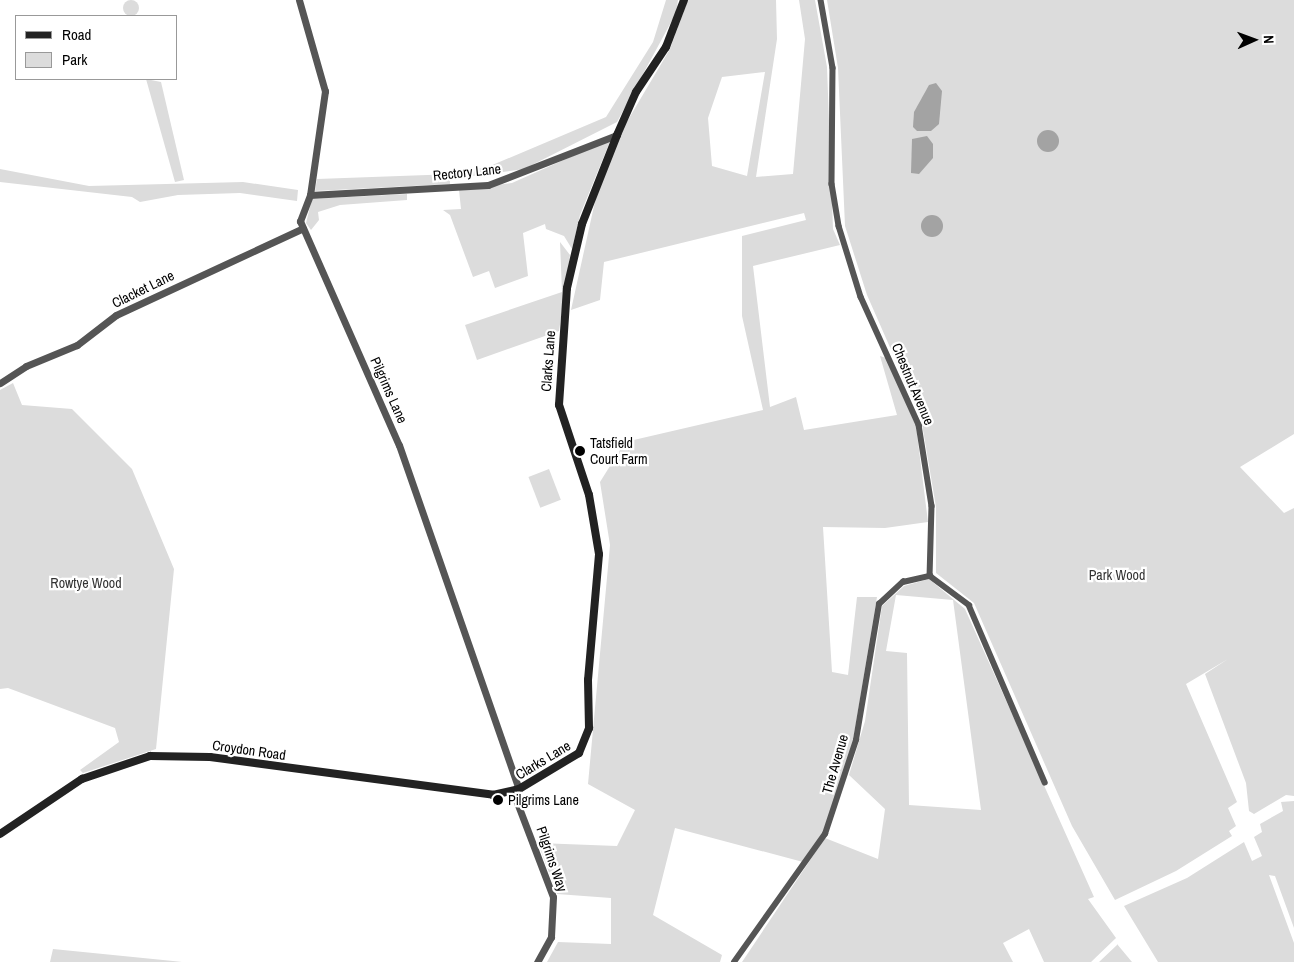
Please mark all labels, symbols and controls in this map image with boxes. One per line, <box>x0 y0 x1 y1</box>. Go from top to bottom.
legend <box>15 15 178 80</box>
north arrow <box>1229 15 1279 65</box>
text: Road <box>62 24 91 45</box>
text: N <box>1260 35 1278 44</box>
text: Park <box>62 49 87 70</box>
street label: Rectory Lane <box>432 160 502 184</box>
street label: Clacket Lane <box>109 267 177 311</box>
street label: Clarks Lane <box>537 330 559 392</box>
street label: Chestnut Avenue <box>888 340 938 428</box>
street label: Pilgrims Lane <box>367 354 411 426</box>
place label: Tatsfield Court Farm <box>590 435 647 468</box>
marker: Tatsfield Court Farm <box>574 445 586 457</box>
park label: Park Wood <box>1089 567 1145 583</box>
park label: Rowtye Wood <box>50 575 122 591</box>
street label: The Avenue <box>818 732 852 796</box>
street label: Croydon Road <box>211 737 287 763</box>
street label: Clarks Lane <box>512 737 574 783</box>
place label: Pilgrims Lane <box>508 792 579 808</box>
marker: Pilgrims Lane <box>492 794 504 806</box>
street label: Pilgrims Way <box>533 824 571 894</box>

